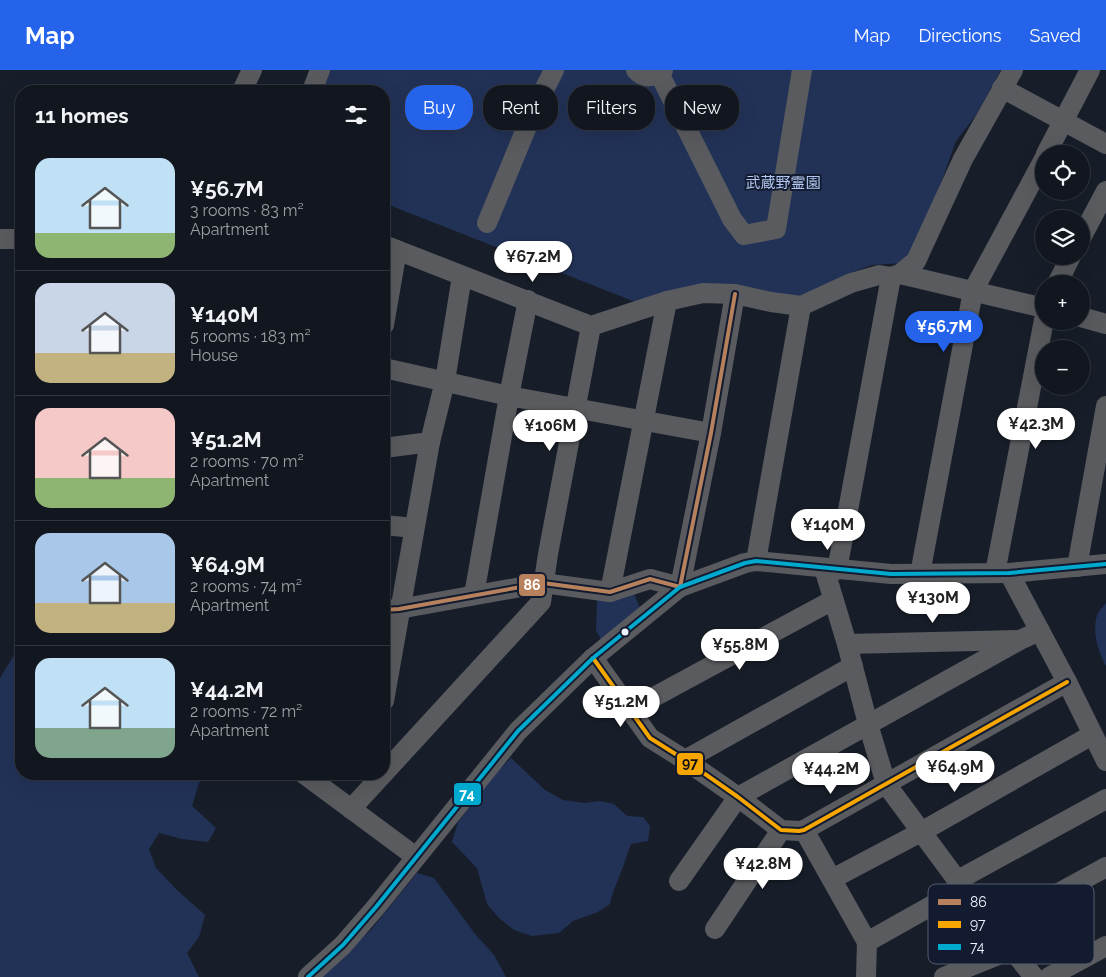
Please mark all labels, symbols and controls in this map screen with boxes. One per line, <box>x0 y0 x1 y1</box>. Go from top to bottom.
text: Map <box>25 21 75 50</box>
text: Map <box>854 25 890 46</box>
text: Directions <box>918 25 1002 46</box>
text: Saved <box>1030 25 1081 46</box>
chip: Buy <box>405 85 473 130</box>
chip: Rent <box>483 85 558 130</box>
chip: Filters <box>568 85 655 130</box>
chip: New <box>665 85 739 130</box>
icon: filters <box>342 101 370 129</box>
text: 11 homes <box>35 103 129 128</box>
map controls <box>1035 145 1090 395</box>
button: locate <box>1035 145 1090 200</box>
park label: 武蔵野霊園 <box>745 174 821 192</box>
text: ¥56.7M <box>190 176 264 201</box>
icon: home <box>75 178 135 238</box>
text: 3 rooms · 83 m² <box>190 201 304 220</box>
button: layers <box>1035 210 1090 265</box>
text: Apartment <box>190 220 269 239</box>
pin: ¥67.2M <box>492 240 574 283</box>
text: ¥67.2M <box>505 247 561 266</box>
button: + <box>1035 275 1090 330</box>
text: ¥140M <box>190 302 258 327</box>
icon: home <box>75 303 135 363</box>
pin: ¥56.7M <box>903 310 985 353</box>
text: ¥56.7M <box>916 317 972 336</box>
text: 5 rooms · 183 m² <box>190 327 311 346</box>
button: − <box>1035 340 1090 395</box>
text: House <box>190 346 238 365</box>
pin: ¥42.3M <box>995 408 1077 450</box>
pin: ¥106M <box>515 410 585 452</box>
text: ¥42.3M <box>1008 414 1064 433</box>
text: ¥106M <box>524 416 576 435</box>
text: ¥51.2M <box>190 427 262 452</box>
icon: home <box>75 428 135 488</box>
text: 2 rooms · 70 m² <box>190 452 304 471</box>
text: Apartment <box>190 471 269 490</box>
pin: ¥140M <box>793 508 863 551</box>
text: ¥140M <box>802 515 854 534</box>
text: ¥64.9M <box>190 552 265 577</box>
icon: home <box>75 553 135 613</box>
line badge: 86 <box>518 573 546 597</box>
text: 2 rooms · 74 m² <box>190 577 302 596</box>
text: 86 <box>524 577 540 593</box>
pin: ¥130M <box>898 582 968 624</box>
text: ¥130M <box>907 588 959 607</box>
text: Apartment <box>190 596 269 615</box>
unlabelled marker <box>620 627 630 637</box>
pin: ¥55.8M <box>699 628 781 671</box>
text: ¥55.8M <box>712 635 768 654</box>
text: ¥44.2M <box>190 677 264 702</box>
icon: home <box>75 678 135 738</box>
pin: ¥51.2M <box>580 686 662 728</box>
text: ¥51.2M <box>594 692 648 711</box>
text: 2 rooms · 72 m² <box>190 702 302 721</box>
text: Apartment <box>190 721 269 740</box>
pin: ¥64.9M <box>914 750 996 793</box>
line badge: 97 <box>676 752 704 776</box>
pin: ¥44.2M <box>790 752 872 795</box>
text: 97 <box>682 755 698 771</box>
text: ¥64.9M <box>926 757 984 776</box>
text: ¥44.2M <box>803 759 859 778</box>
line badge: 74 <box>453 782 482 806</box>
text: 74 <box>459 786 475 802</box>
pin: ¥42.8M <box>722 848 804 890</box>
text: ¥42.8M <box>735 854 791 873</box>
legend <box>928 884 1094 964</box>
text: 86 <box>970 894 987 910</box>
text: 97 <box>970 916 986 932</box>
text: 74 <box>970 939 985 955</box>

